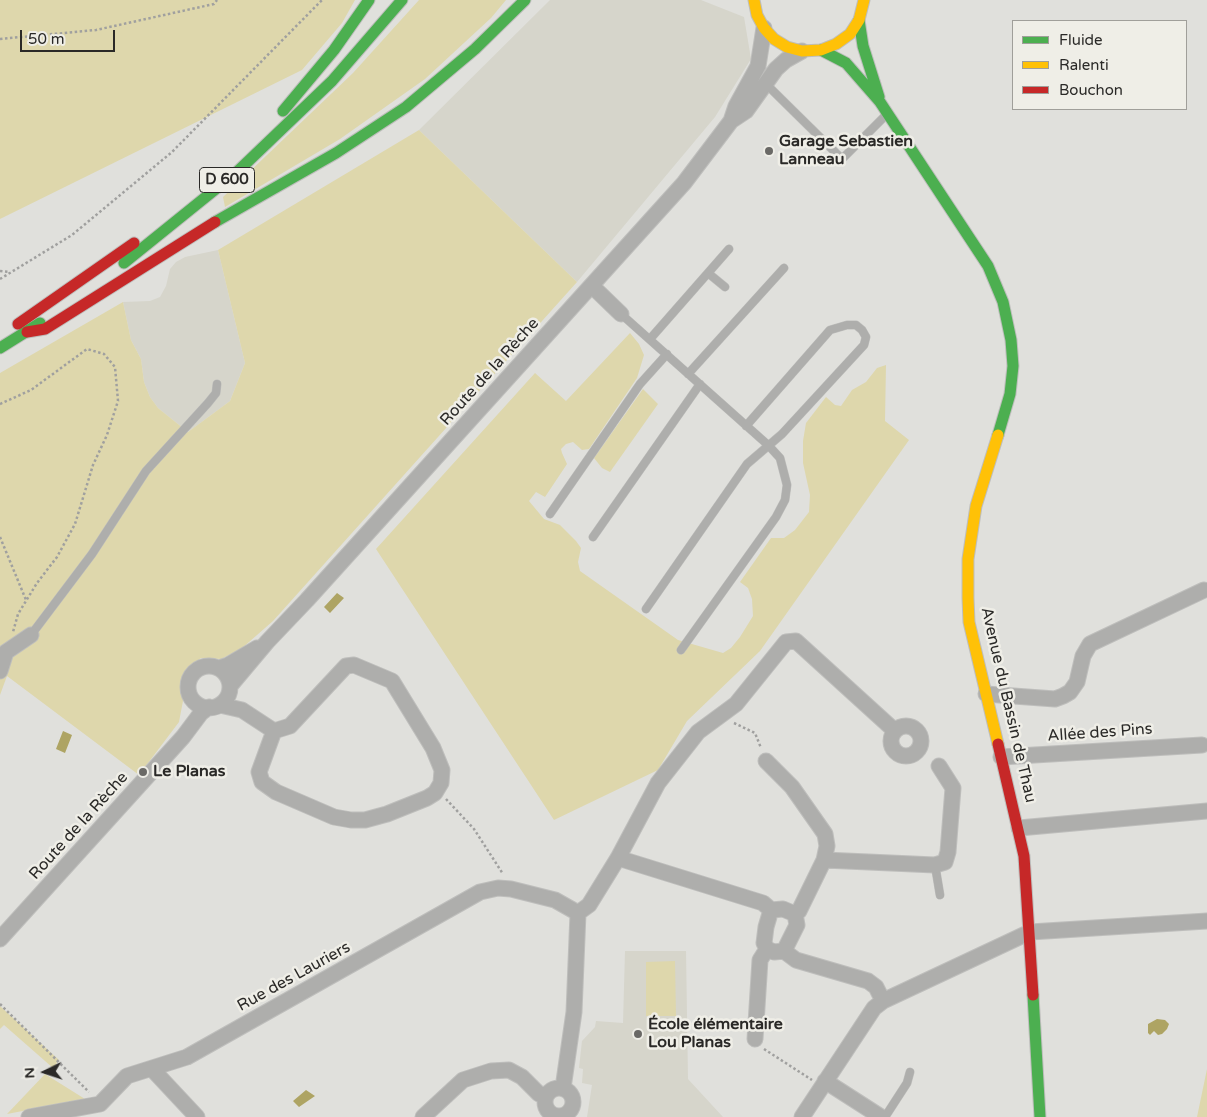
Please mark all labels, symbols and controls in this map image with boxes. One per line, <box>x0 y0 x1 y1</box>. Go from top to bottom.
scale bar <box>22 20 118 52</box>
legend <box>1012 20 1187 110</box>
text: 50 m <box>28 30 65 48</box>
text: Fluide <box>1059 31 1103 49</box>
text: Ralenti <box>1059 56 1109 74</box>
text: Bouchon <box>1059 81 1123 99</box>
place label: Garage Sebastien Lanneau <box>779 132 913 170</box>
marker: Garage Sebastien Lanneau <box>763 145 775 157</box>
road number: D 600 <box>200 168 254 192</box>
street label: Route de la Rèche <box>437 314 543 430</box>
street label: Avenue du Bassin de Thau <box>976 605 1040 805</box>
street label: Allée des Pins <box>1047 720 1153 746</box>
place label: Le Planas <box>153 762 225 782</box>
marker: Le Planas <box>137 766 149 778</box>
street label: Route de la Rèche <box>26 768 132 884</box>
street label: Rue des Lauriers <box>234 938 354 1016</box>
place label: École élémentaire Lou Planas <box>648 1015 783 1053</box>
marker: École élémentaire Lou Planas <box>632 1028 644 1040</box>
north arrow <box>20 1047 70 1097</box>
text: N <box>21 1067 38 1079</box>

